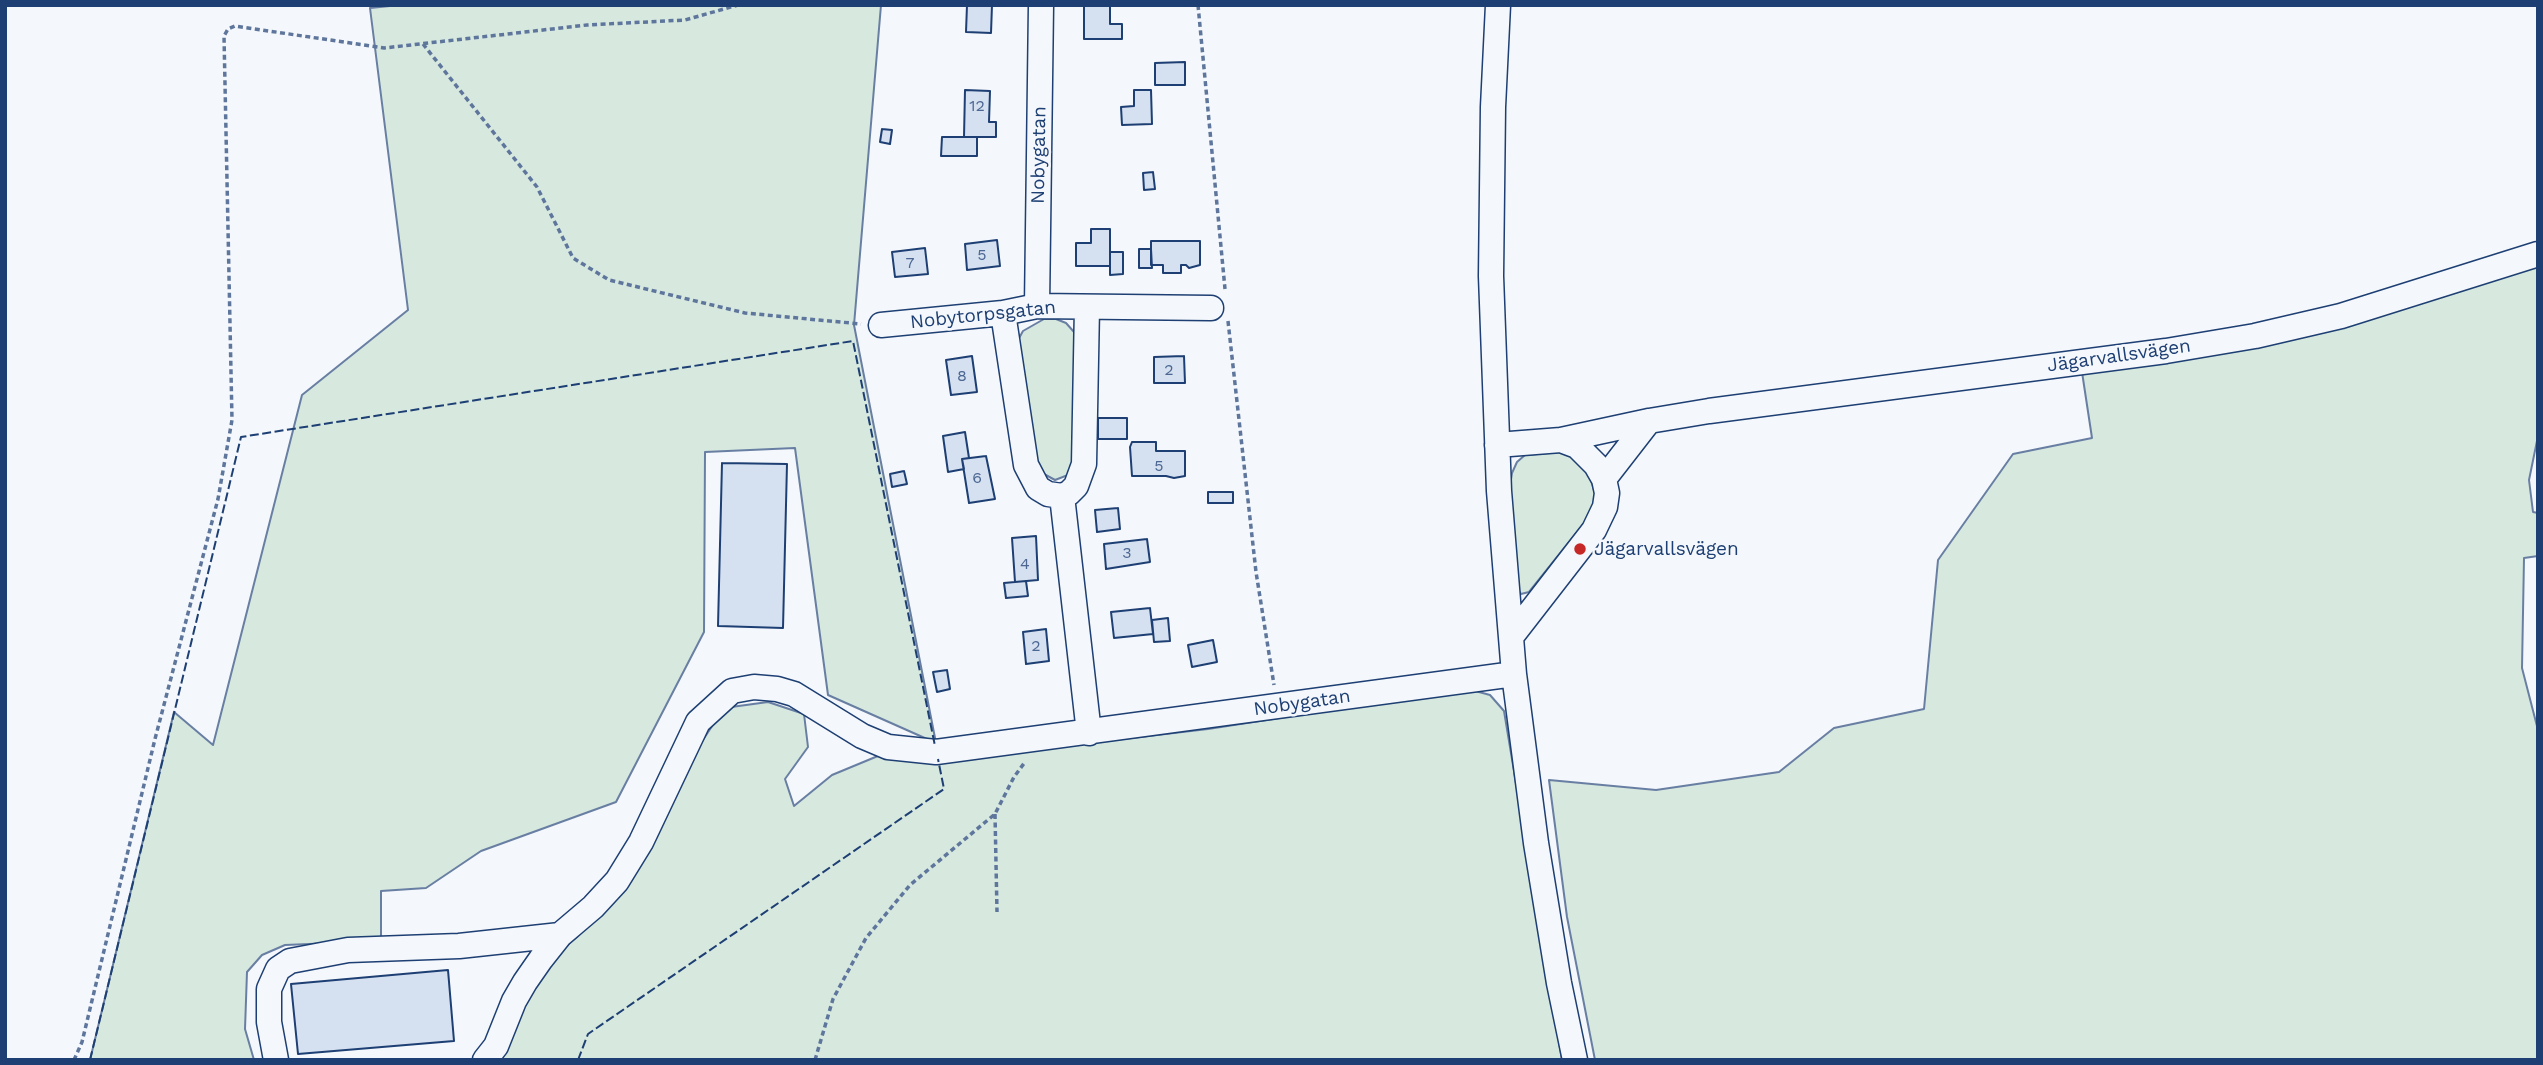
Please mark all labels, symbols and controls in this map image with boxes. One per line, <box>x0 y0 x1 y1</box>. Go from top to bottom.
house number: 12 <box>969 96 985 116</box>
street label: Nobygatan <box>1027 106 1051 204</box>
house number: 5 <box>977 245 987 265</box>
house number: 7 <box>906 253 914 273</box>
street label: Nobytorpsgatan <box>909 296 1057 334</box>
street label: Jägarvallsvägen <box>2046 335 2192 377</box>
house number: 2 <box>1164 360 1174 380</box>
house number: 8 <box>957 366 967 386</box>
house number: 5 <box>1154 456 1164 476</box>
house number: 6 <box>972 468 982 488</box>
place label: Jägarvallsvägen <box>1594 538 1739 560</box>
marker: Jägarvallsvägen <box>1572 541 1588 557</box>
house number: 3 <box>1122 543 1132 563</box>
house number: 4 <box>1020 554 1030 574</box>
house number: 2 <box>1031 636 1041 656</box>
street label: Nobygatan <box>1252 685 1352 721</box>

